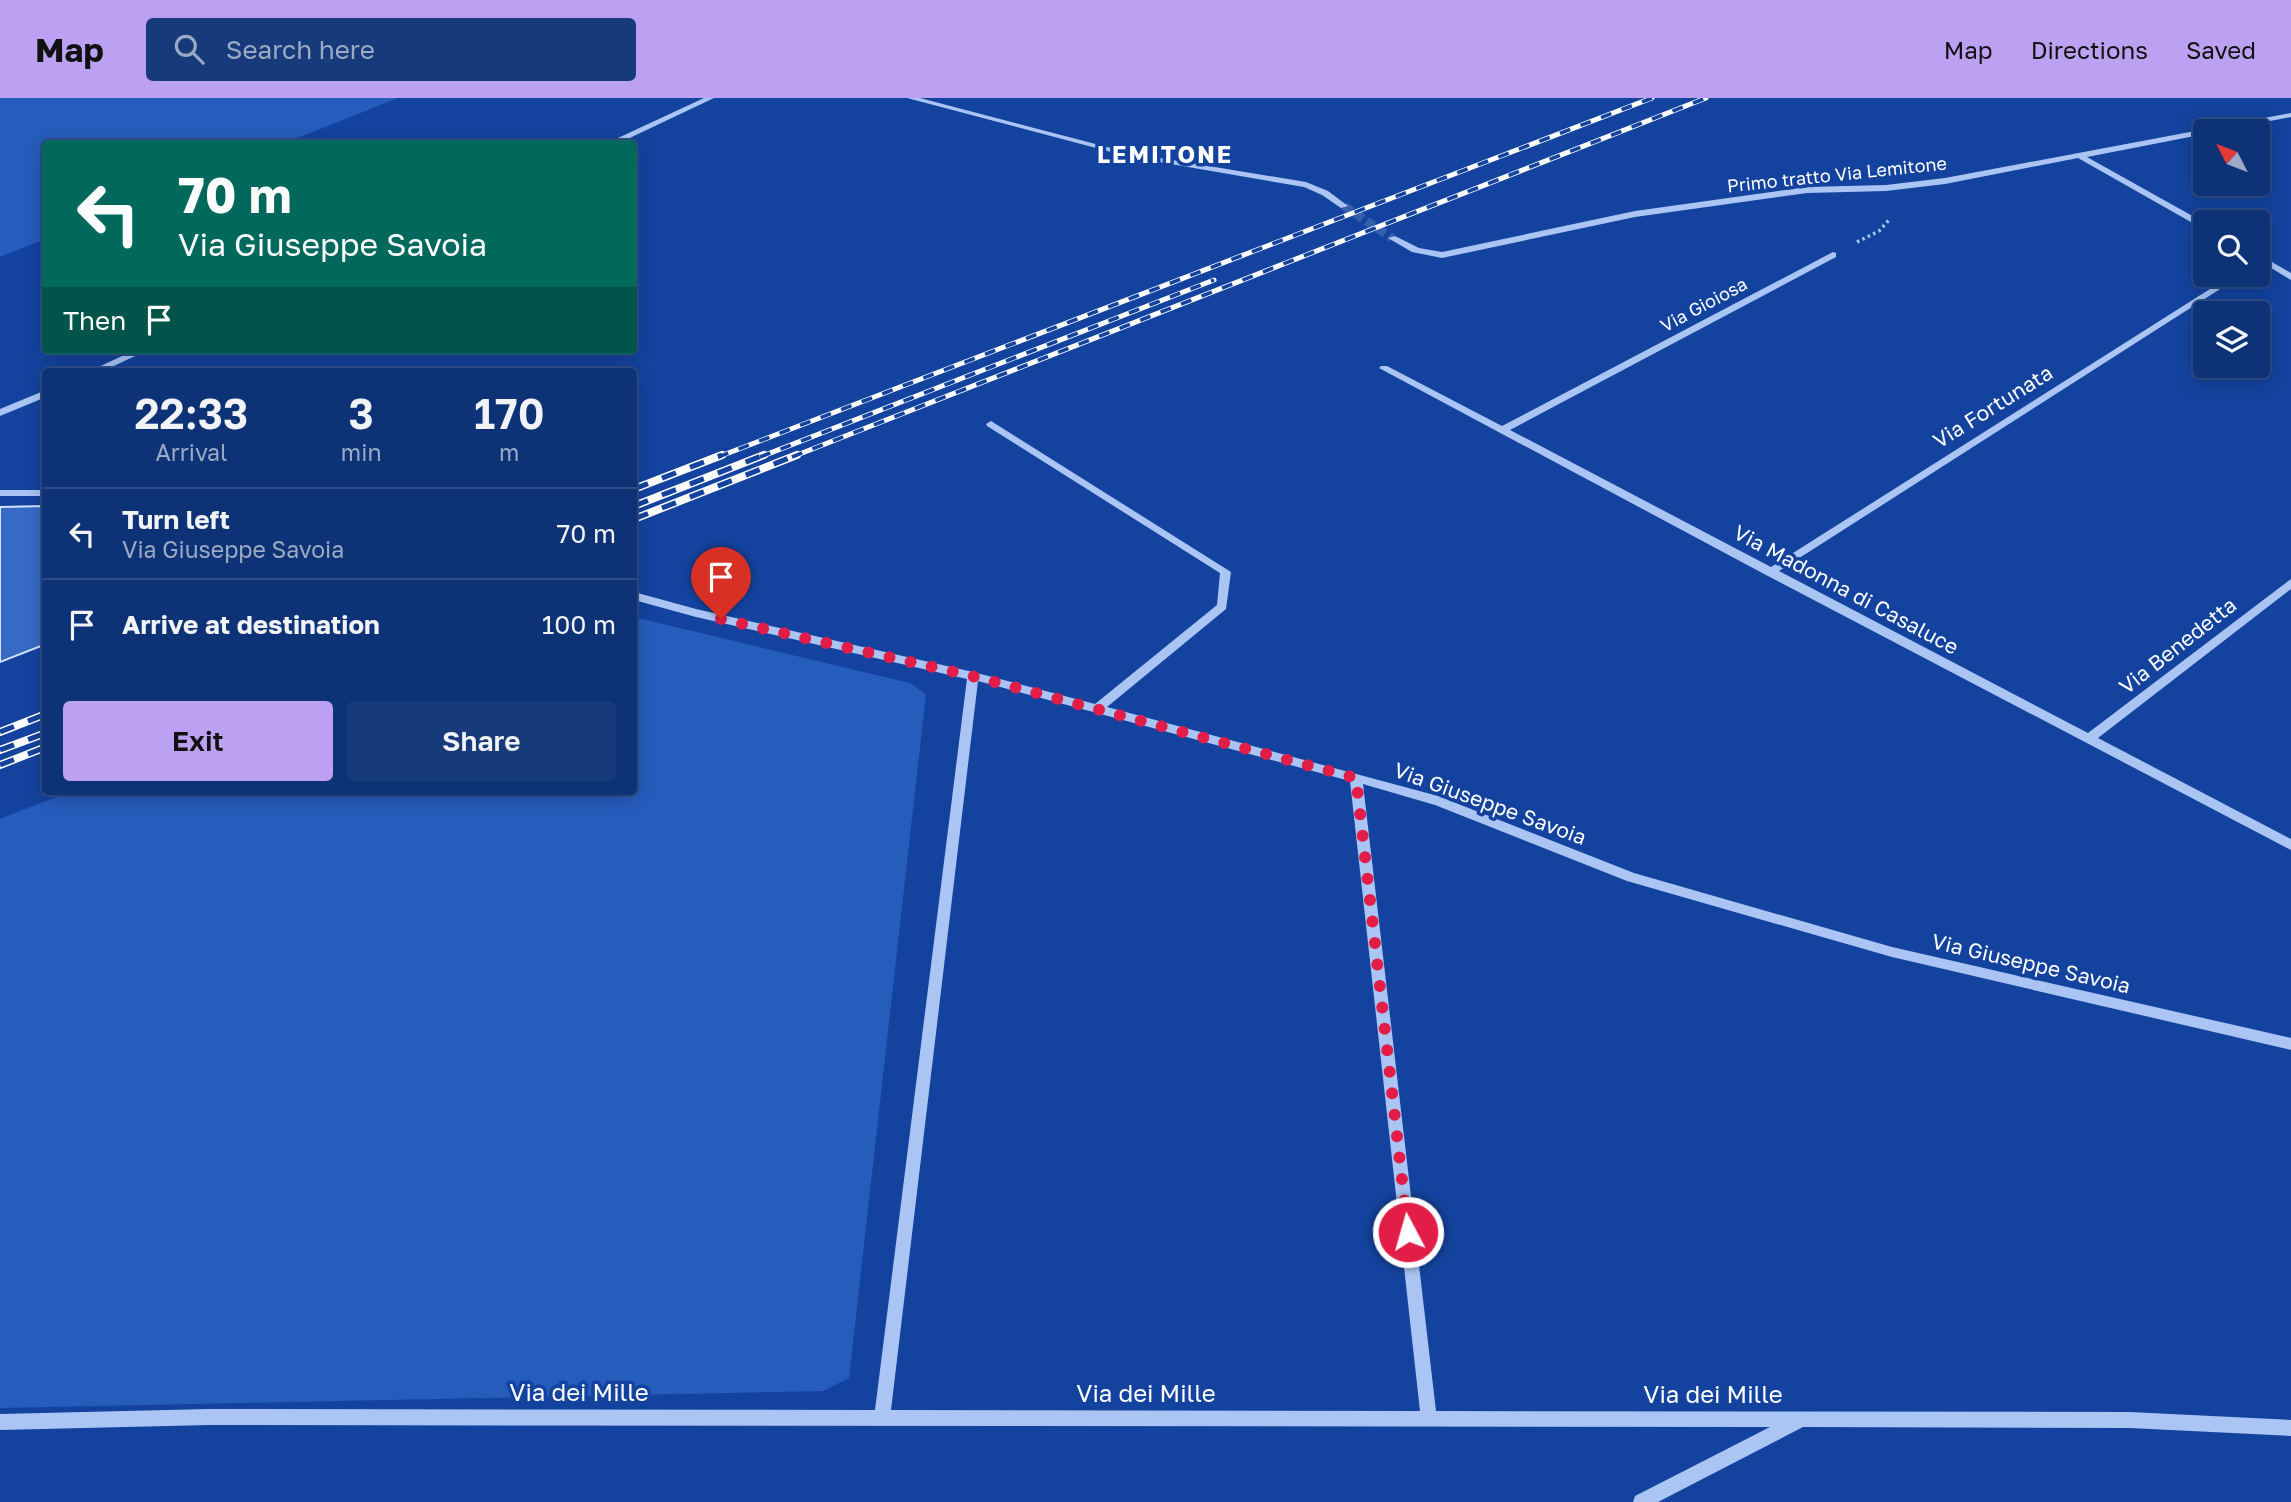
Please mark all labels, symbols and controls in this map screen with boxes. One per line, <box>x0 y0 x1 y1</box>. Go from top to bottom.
search box <box>146 18 636 81</box>
text: Map <box>35 30 104 69</box>
icon: search <box>170 30 208 68</box>
text: Search here <box>226 34 375 65</box>
text: Map <box>1944 35 1993 64</box>
text: Directions <box>2031 35 2148 64</box>
text: Saved <box>2186 35 2256 64</box>
north arrow <box>2193 119 2270 196</box>
map controls <box>2193 119 2270 378</box>
district label: LEMITONE <box>1097 140 1233 168</box>
street label: Primo tratto Via Lemitone <box>1726 152 1948 196</box>
text: 70 m <box>178 165 292 224</box>
icon: left <box>63 168 154 259</box>
button: search <box>2193 210 2270 287</box>
text: Via Giuseppe Savoia <box>178 225 487 263</box>
street label: Via Gioiosa <box>1656 272 1751 336</box>
icon: arrive <box>140 301 178 339</box>
button: layers <box>2193 301 2270 378</box>
text: Then <box>63 305 126 336</box>
street label: Via Fortunata <box>1928 359 2057 453</box>
text: 22:33 <box>134 388 248 438</box>
text: 3 <box>349 388 374 438</box>
text: 170 <box>474 388 545 438</box>
text: Arrival <box>155 438 227 466</box>
text: min <box>341 438 382 466</box>
text: m <box>499 438 519 466</box>
text: Turn left <box>122 504 230 535</box>
icon: left <box>63 515 101 553</box>
text: 70 m <box>557 518 616 549</box>
street label: Via Madonna di Casaluce <box>1729 519 1963 660</box>
text: Via Giuseppe Savoia <box>122 535 344 563</box>
pin <box>691 547 751 619</box>
icon: arrive <box>702 558 740 596</box>
street label: Via Benedetta <box>2114 591 2241 699</box>
icon: arrive <box>63 606 101 644</box>
text: Arrive at destination <box>122 609 380 640</box>
text: 100 m <box>542 609 616 640</box>
button: Exit <box>63 701 333 781</box>
button: Share <box>347 701 616 781</box>
street label: Via Giuseppe Savoia <box>1391 756 1590 850</box>
street label: Via Giuseppe Savoia <box>1929 928 2133 999</box>
position arrow <box>1371 1195 1445 1269</box>
street label: Via dei Mille <box>509 1377 649 1406</box>
street label: Via dei Mille <box>1076 1378 1216 1407</box>
street label: Via dei Mille <box>1643 1379 1783 1408</box>

